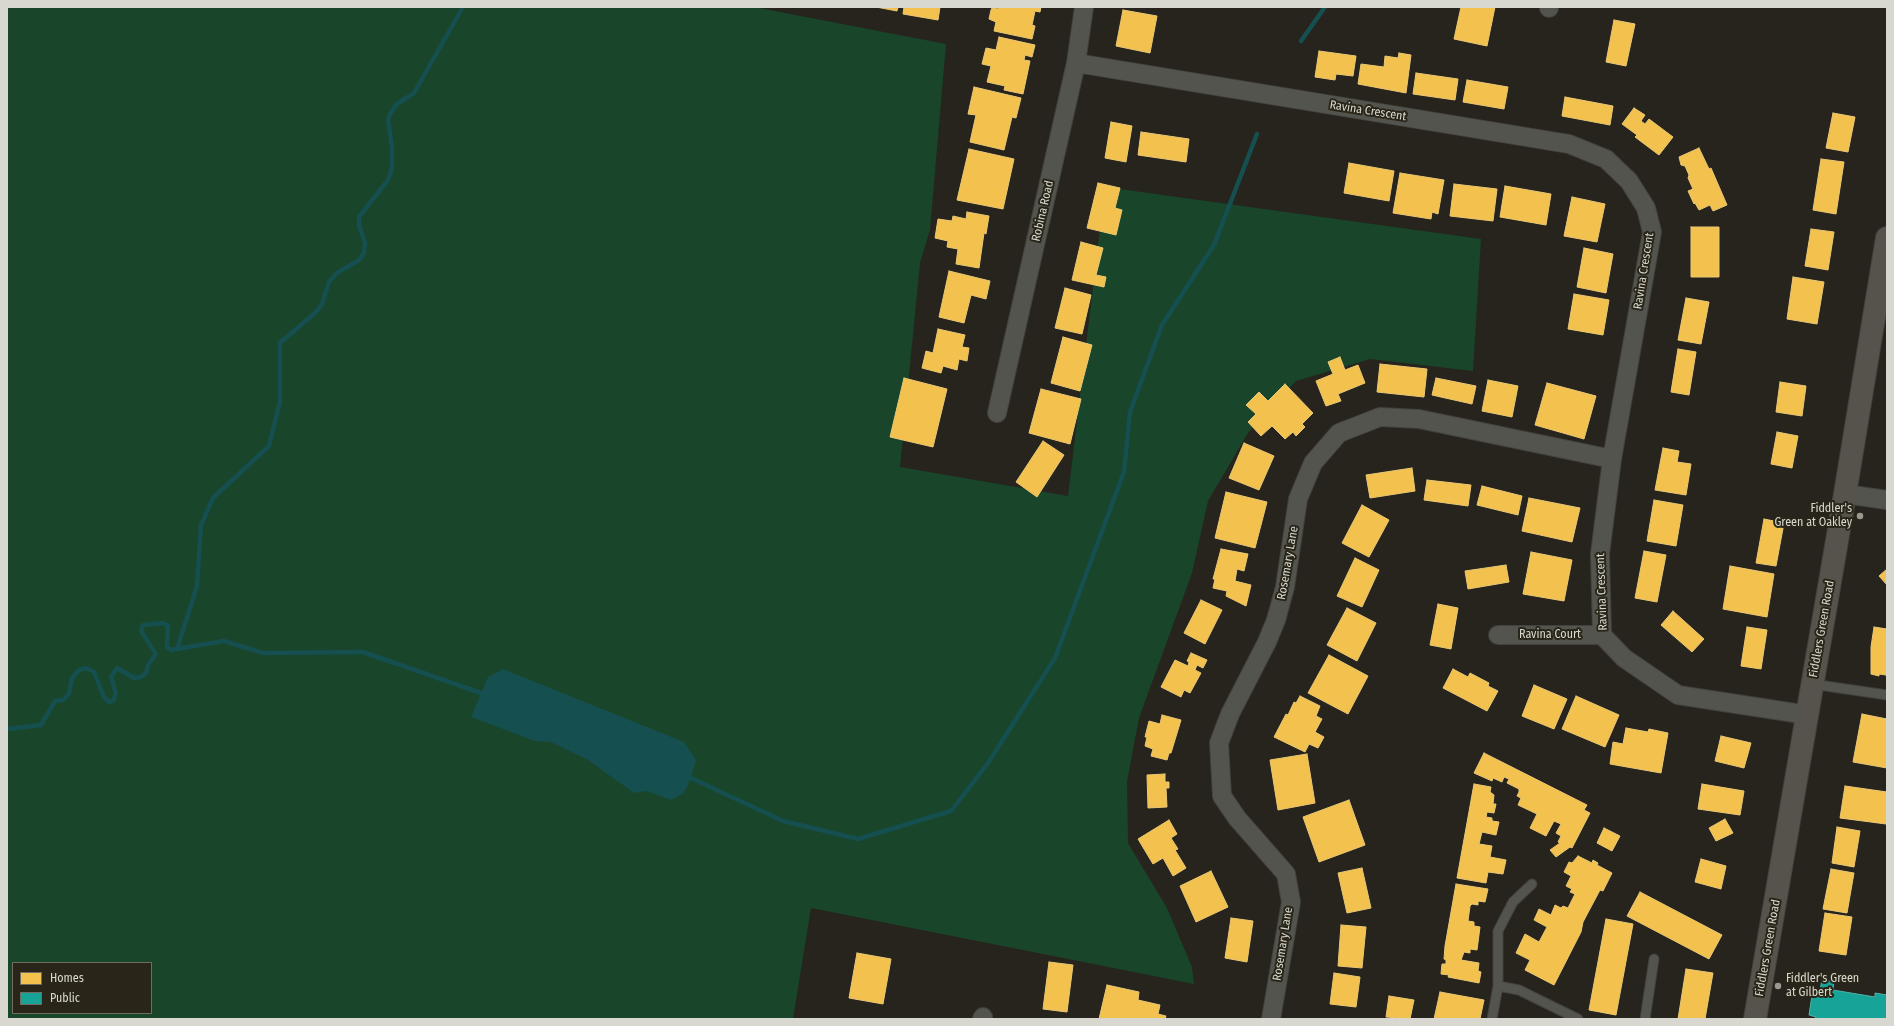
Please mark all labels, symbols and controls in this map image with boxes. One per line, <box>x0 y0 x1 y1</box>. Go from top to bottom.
street label: Ravina Crescent <box>1329 98 1407 124</box>
street label: Robina Road <box>1029 179 1057 243</box>
street label: Ravina Crescent <box>1631 232 1657 310</box>
place label: Fiddler's Green at Oakley <box>1774 502 1852 530</box>
marker: Fiddler's Green at Oakley <box>1855 511 1865 521</box>
street label: Rosemary Lane <box>1274 525 1302 601</box>
street label: Ravina Crescent <box>1593 553 1611 631</box>
street label: Fiddlers Green Road <box>1806 579 1838 679</box>
street label: Ravina Court <box>1519 628 1581 642</box>
street label: Fiddlers Green Road <box>1752 898 1784 998</box>
street label: Rosemary Lane <box>1270 906 1296 982</box>
legend <box>12 962 152 1014</box>
text: Homes <box>50 971 84 985</box>
place label: Fiddler's Green at Gilbert <box>1786 972 1859 1000</box>
marker: Fiddler's Green at Gilbert <box>1773 981 1783 991</box>
text: Public <box>50 991 80 1005</box>

